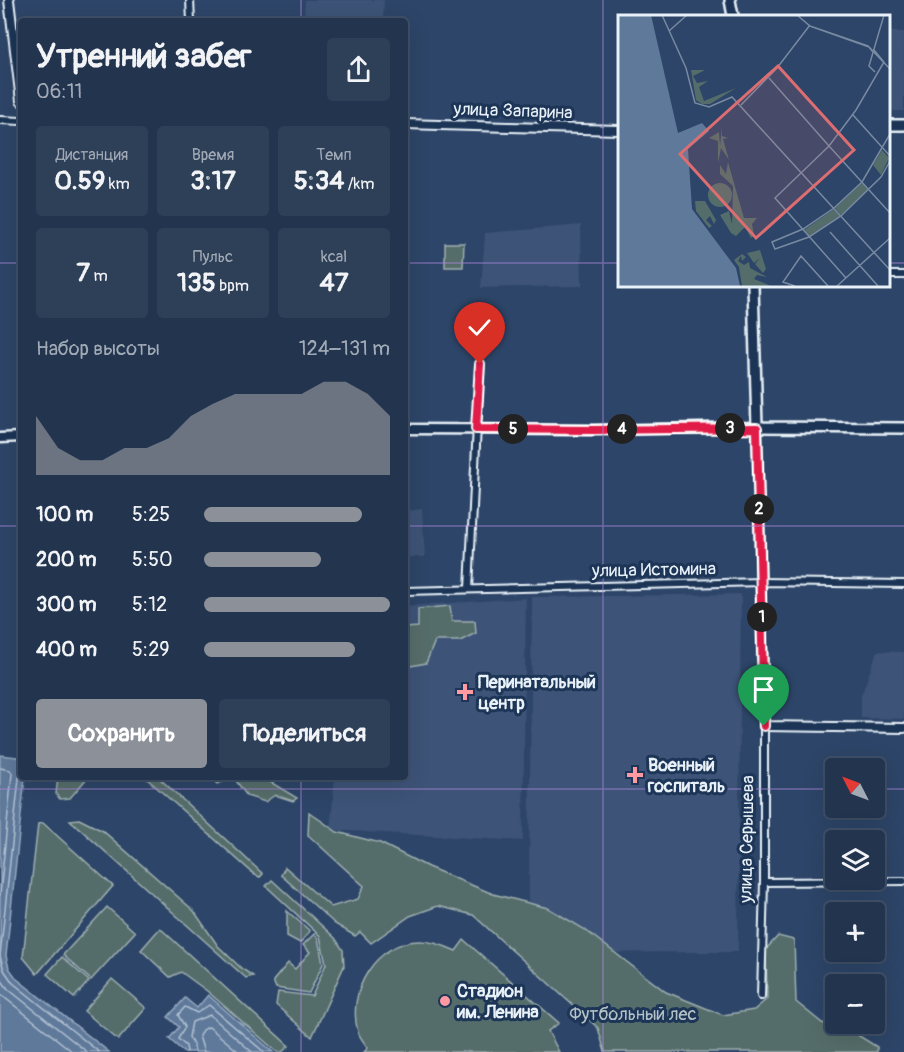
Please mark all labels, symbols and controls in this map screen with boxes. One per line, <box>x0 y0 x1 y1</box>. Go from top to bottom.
inset map <box>618 15 889 286</box>
text: Утренний забег <box>36 36 252 77</box>
button: share <box>327 38 390 101</box>
text: 06:11 <box>36 79 82 104</box>
street label: улица Запарина <box>452 97 573 125</box>
text: Дистанция <box>56 145 128 165</box>
text: Время <box>192 145 234 165</box>
text: Темп <box>316 145 352 165</box>
text: 0.59 <box>54 165 105 197</box>
text: 3:17 <box>190 165 236 197</box>
text: 5:34 <box>294 165 344 197</box>
text: km <box>105 174 130 194</box>
text: /km <box>344 174 374 194</box>
text: Пульс <box>193 247 233 267</box>
text: kcal <box>321 247 347 267</box>
text: 7 <box>76 257 90 289</box>
text: m <box>90 266 108 286</box>
text: 135 <box>177 267 216 299</box>
text: 47 <box>320 267 348 299</box>
text: bpm <box>216 276 249 296</box>
pin <box>454 302 505 364</box>
icon: check <box>463 311 496 344</box>
text: Набор высоты <box>36 336 160 361</box>
text: 124–131 m <box>299 336 390 361</box>
pin: 3 <box>715 413 745 443</box>
pin: 5 <box>498 414 528 444</box>
pin: 4 <box>607 414 637 444</box>
text: 3 <box>726 418 734 438</box>
text: 5 <box>509 419 517 439</box>
text: 4 <box>617 419 627 439</box>
pin: 2 <box>744 494 774 524</box>
text: 2 <box>755 499 763 519</box>
text: 100 m <box>36 502 93 527</box>
text: 5:25 <box>132 502 170 527</box>
text: 200 m <box>36 547 97 572</box>
text: 5:50 <box>132 547 173 572</box>
street label: улица Истомина <box>591 557 716 583</box>
text: 300 m <box>36 592 97 617</box>
text: 5:12 <box>132 592 167 617</box>
pin: 1 <box>747 602 777 632</box>
text: 1 <box>759 607 765 627</box>
text: 400 m <box>36 637 97 662</box>
text: 5:29 <box>132 637 170 662</box>
pin <box>738 664 789 726</box>
place label: Перинатальный центр <box>478 671 596 715</box>
icon: arrive <box>747 673 780 706</box>
marker: Перинатальный центр <box>456 683 474 701</box>
button: Сохранить <box>36 699 207 768</box>
button: Поделиться <box>219 699 390 768</box>
place label: Военный госпиталь <box>647 754 725 798</box>
north arrow <box>825 758 885 818</box>
map controls <box>825 758 885 1034</box>
marker: Военный госпиталь <box>626 766 644 784</box>
street label: улица Серышева <box>734 775 760 904</box>
button: layers <box>825 830 885 890</box>
button: + <box>825 902 885 962</box>
button: − <box>825 974 885 1034</box>
place label: Стадион им. Ленина <box>456 980 539 1024</box>
marker: Стадион им. Ленина <box>438 994 452 1008</box>
park label: Футбольный лес <box>569 1003 697 1026</box>

